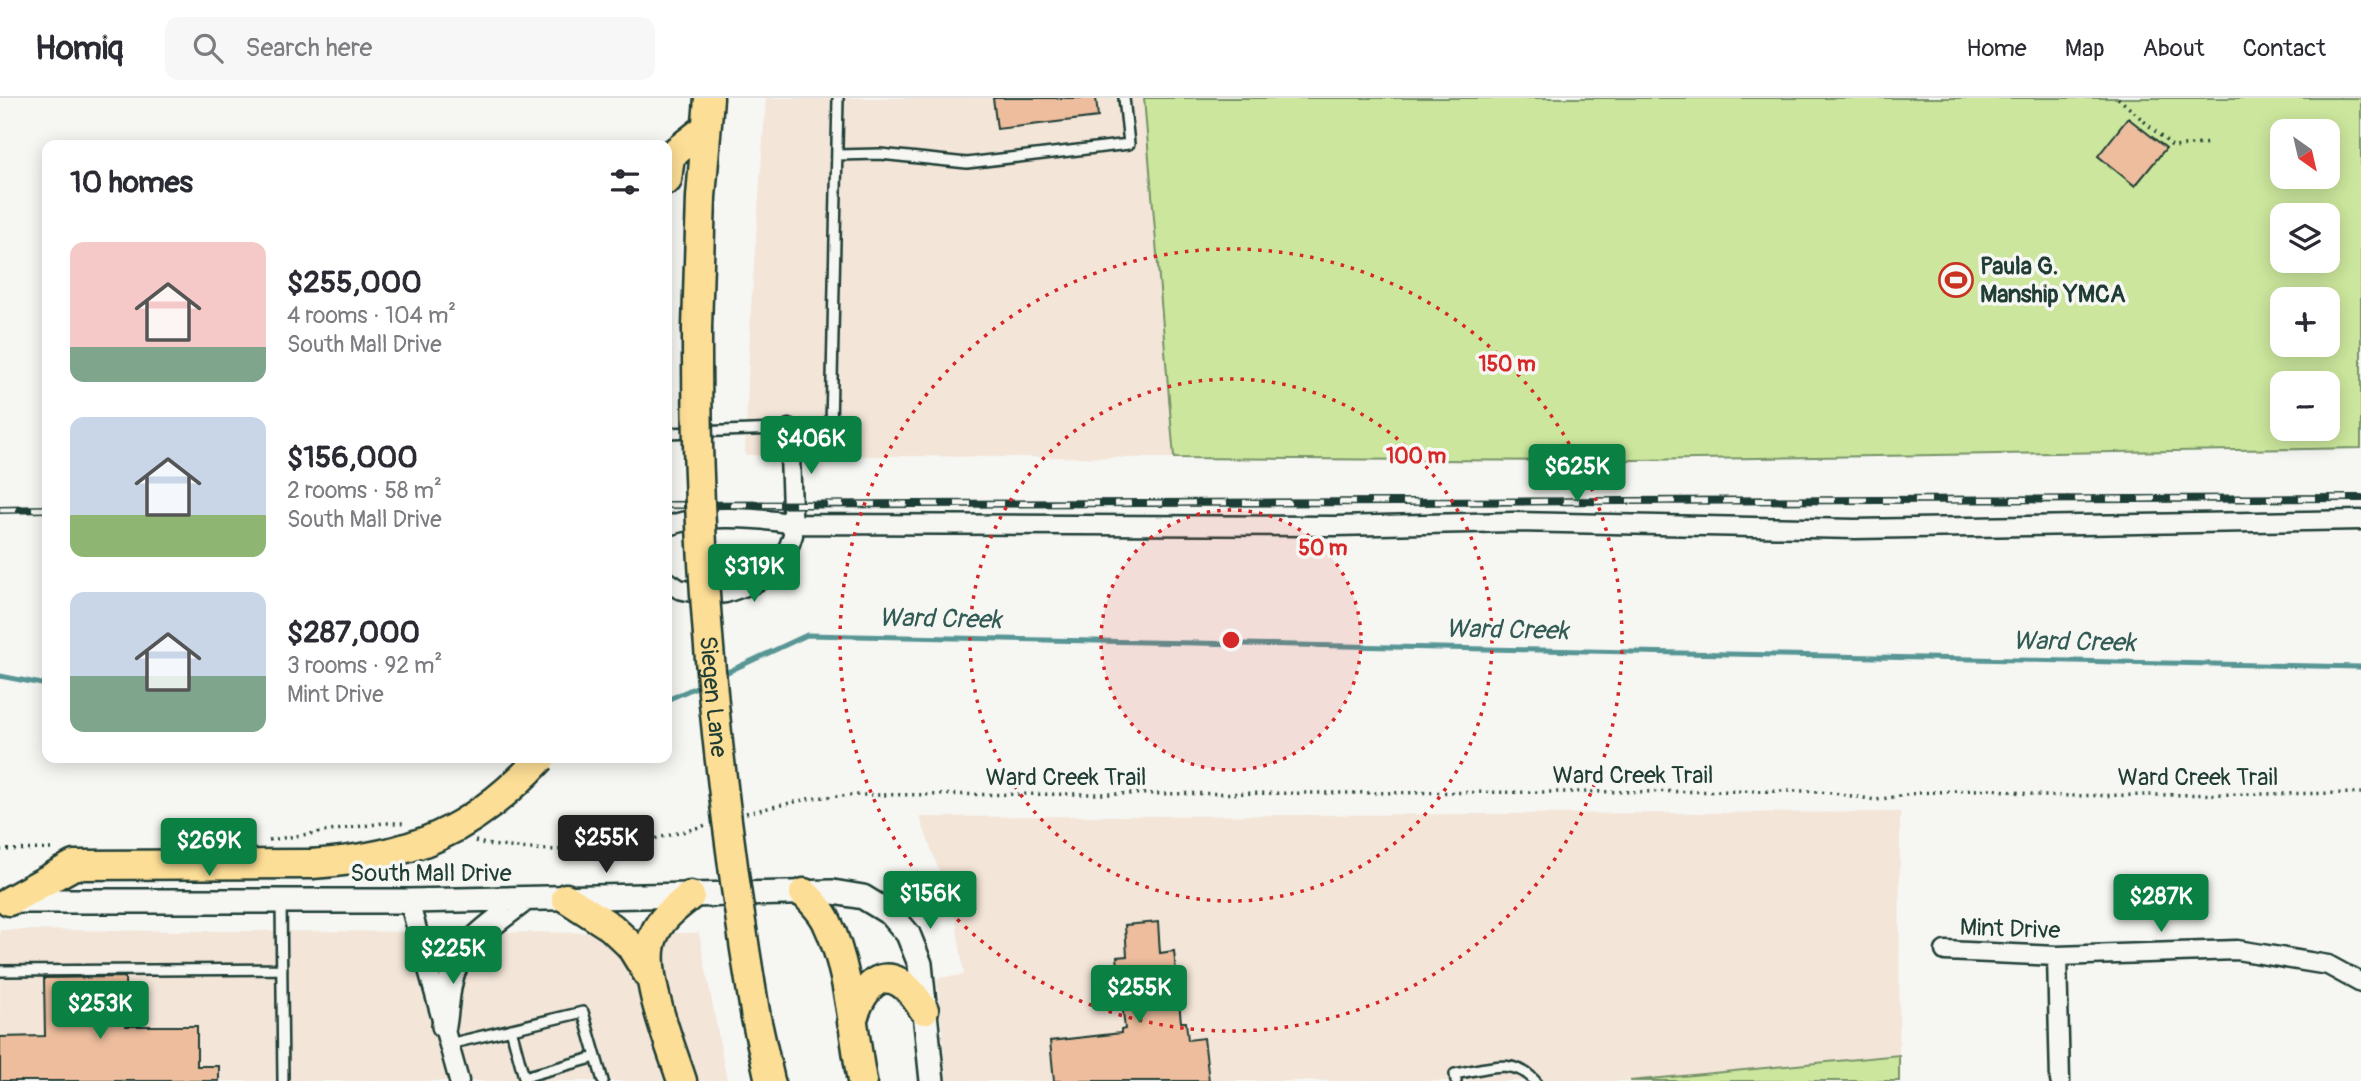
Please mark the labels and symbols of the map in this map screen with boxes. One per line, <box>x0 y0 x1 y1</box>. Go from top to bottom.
north arrow <box>2270 119 2340 189</box>
place label: Paula G. Manship YMCA <box>1980 252 2126 309</box>
sports icon: Paula G. Manship YMCA <box>1937 261 1975 299</box>
text: 150 m <box>1478 351 1536 378</box>
pin: $406K <box>762 416 860 476</box>
text: 100 m <box>1386 443 1446 470</box>
pin: $625K <box>1528 444 1626 504</box>
text: 50 m <box>1299 535 1348 562</box>
pin: $319K <box>705 545 803 604</box>
water label: Ward Creek <box>878 602 1004 636</box>
water label: Ward Creek <box>1445 613 1571 647</box>
water label: Ward Creek <box>2012 625 2138 659</box>
centre of rings <box>1219 628 1243 652</box>
street label: Siegen Lane <box>694 635 734 759</box>
street label: Ward Creek Trail <box>1553 761 1713 790</box>
street label: Ward Creek Trail <box>986 763 1146 792</box>
street label: Ward Creek Trail <box>2118 763 2278 792</box>
pin: $255K <box>557 816 655 875</box>
pin: $269K <box>160 818 258 878</box>
street label: South Mall Drive <box>350 859 512 888</box>
pin: $156K <box>881 872 979 931</box>
pin: $287K <box>2112 874 2210 934</box>
street label: Mint Drive <box>1959 913 2061 945</box>
pin: $225K <box>404 926 502 986</box>
pin: $255K <box>1090 965 1188 1025</box>
pin: $253K <box>51 982 149 1041</box>

